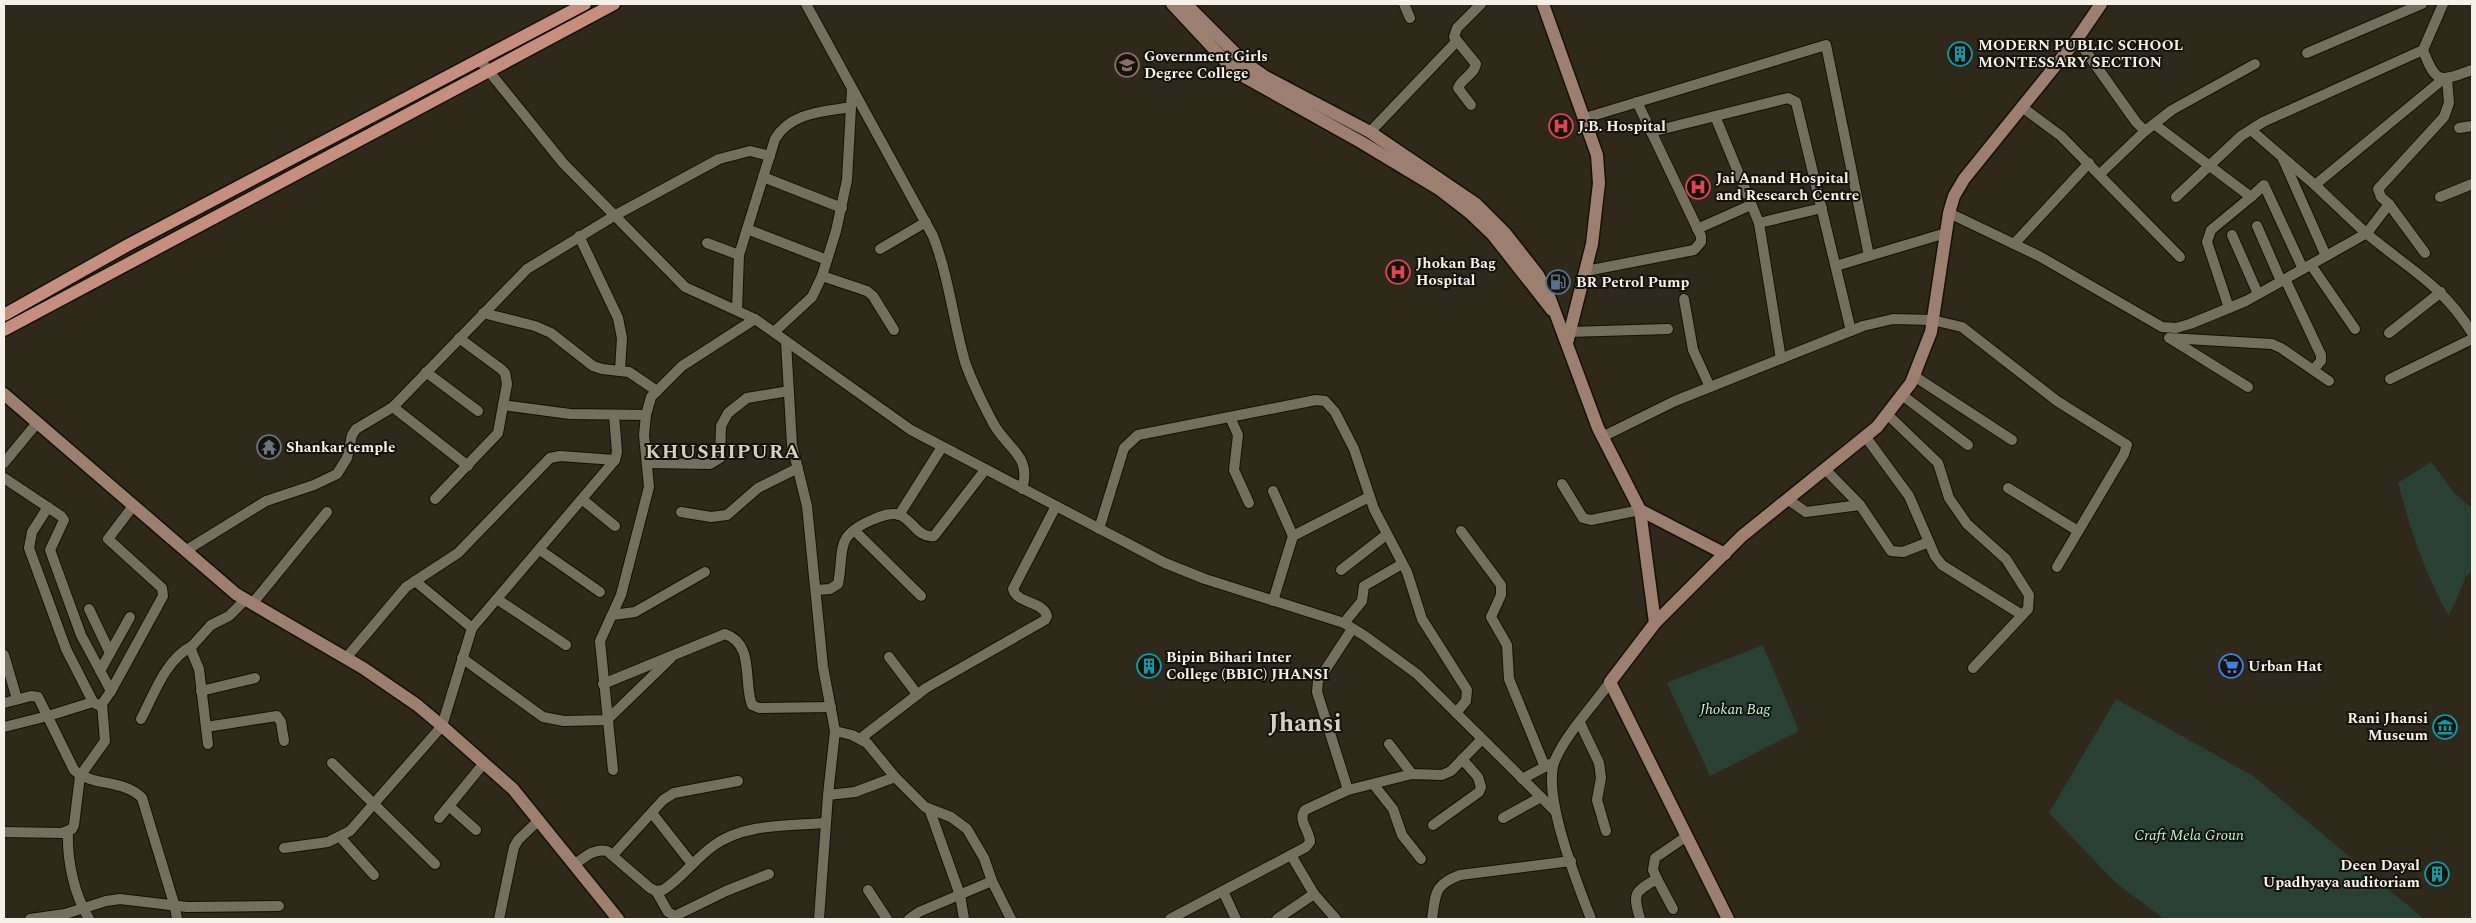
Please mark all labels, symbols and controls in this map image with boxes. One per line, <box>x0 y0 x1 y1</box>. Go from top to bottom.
place label: MODERN PUBLIC SCHOOL MONTESSARY SECTION <box>1978 34 2183 74</box>
building icon: MODERN PUBLIC SCHOOL MONTESSARY SECTION <box>1947 41 1973 67</box>
place label: Government Girls Degree College <box>1144 45 1268 85</box>
school or university icon: Government Girls Degree College <box>1114 52 1140 78</box>
hospital icon: J.B. Hospital <box>1548 113 1574 139</box>
place label: J.B. Hospital <box>1578 115 1666 138</box>
place label: Jai Anand Hospital and Research Centre <box>1716 167 1859 207</box>
hospital icon: Jai Anand Hospital and Research Centre <box>1685 174 1711 200</box>
place label: Jhokan Bag Hospital <box>1416 252 1496 292</box>
hospital icon: Jhokan Bag Hospital <box>1385 259 1411 285</box>
fuel station icon: BR Petrol Pump <box>1545 269 1571 295</box>
place label: BR Petrol Pump <box>1576 271 1689 294</box>
temple icon: Shankar temple <box>256 434 282 460</box>
place label: Shankar temple <box>286 436 395 459</box>
district label: KHUSHIPURA <box>645 437 801 467</box>
place label: Bipin Bihari Inter College (BBIC) JHANSI <box>1166 646 1329 686</box>
building icon: Bipin Bihari Inter College (BBIC) JHANSI <box>1136 653 1162 679</box>
supermarket icon: Urban Hat <box>2218 653 2244 679</box>
place label: Urban Hat <box>2248 655 2323 678</box>
park label: Jhokan Bag <box>1699 698 1771 721</box>
district label: Jhansi <box>1268 705 1342 743</box>
place label: Rani Jhansi Museum <box>2347 707 2428 747</box>
museum icon: Rani Jhansi Museum <box>2432 714 2458 740</box>
park label: Craft Mela Groun <box>2134 824 2244 847</box>
place label: Deen Dayal Upadhyaya auditoriam <box>2263 854 2420 894</box>
building icon: Deen Dayal Upadhyaya auditoriam <box>2424 861 2450 887</box>

